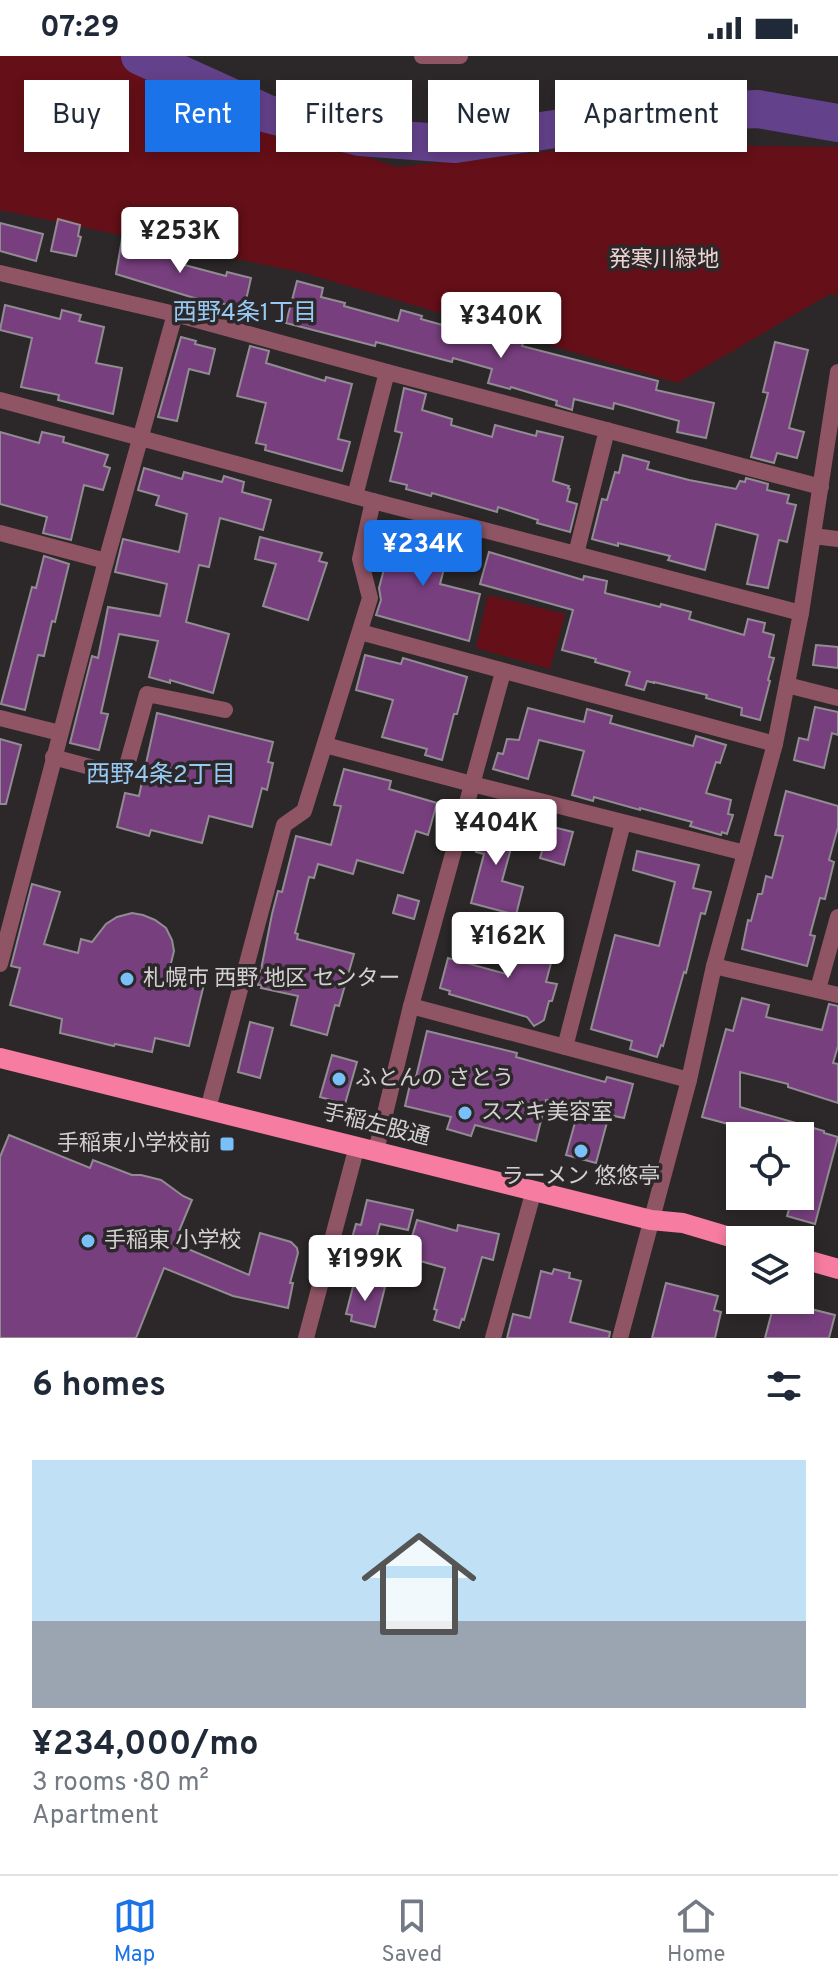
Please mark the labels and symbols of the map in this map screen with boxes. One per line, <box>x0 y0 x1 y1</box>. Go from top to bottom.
pin: ¥253K <box>124 207 236 275</box>
park label: 発寒川緑地 <box>609 247 719 274</box>
pin: ¥340K <box>445 292 557 360</box>
district label: 西野4条1丁目 <box>173 299 317 329</box>
pin: ¥234K <box>367 520 479 588</box>
district label: 西野4条2丁目 <box>86 761 236 791</box>
pin: ¥404K <box>440 799 552 867</box>
pin: ¥162K <box>452 912 564 980</box>
place label: 札幌市 西野 地区 センター <box>143 966 401 993</box>
marker: 札幌市 西野 地区 センター <box>118 970 136 988</box>
place label: ふとんの さとう <box>355 1066 514 1093</box>
marker: ふとんの さとう <box>330 1070 348 1088</box>
street label: 手稲左股通 <box>319 1100 433 1152</box>
place label: スズキ美容室 <box>481 1100 613 1127</box>
marker: スズキ美容室 <box>456 1104 474 1122</box>
place label: 手稲東小学校前 <box>57 1131 211 1158</box>
marker: 手稲東小学校前 <box>218 1135 236 1153</box>
marker: ラーメン 悠悠亭 <box>572 1142 590 1160</box>
place label: ラーメン 悠悠亭 <box>502 1164 660 1191</box>
place label: 手稲東 小学校 <box>104 1228 241 1255</box>
marker: 手稲東 小学校 <box>79 1232 97 1250</box>
pin: ¥199K <box>309 1235 421 1303</box>

